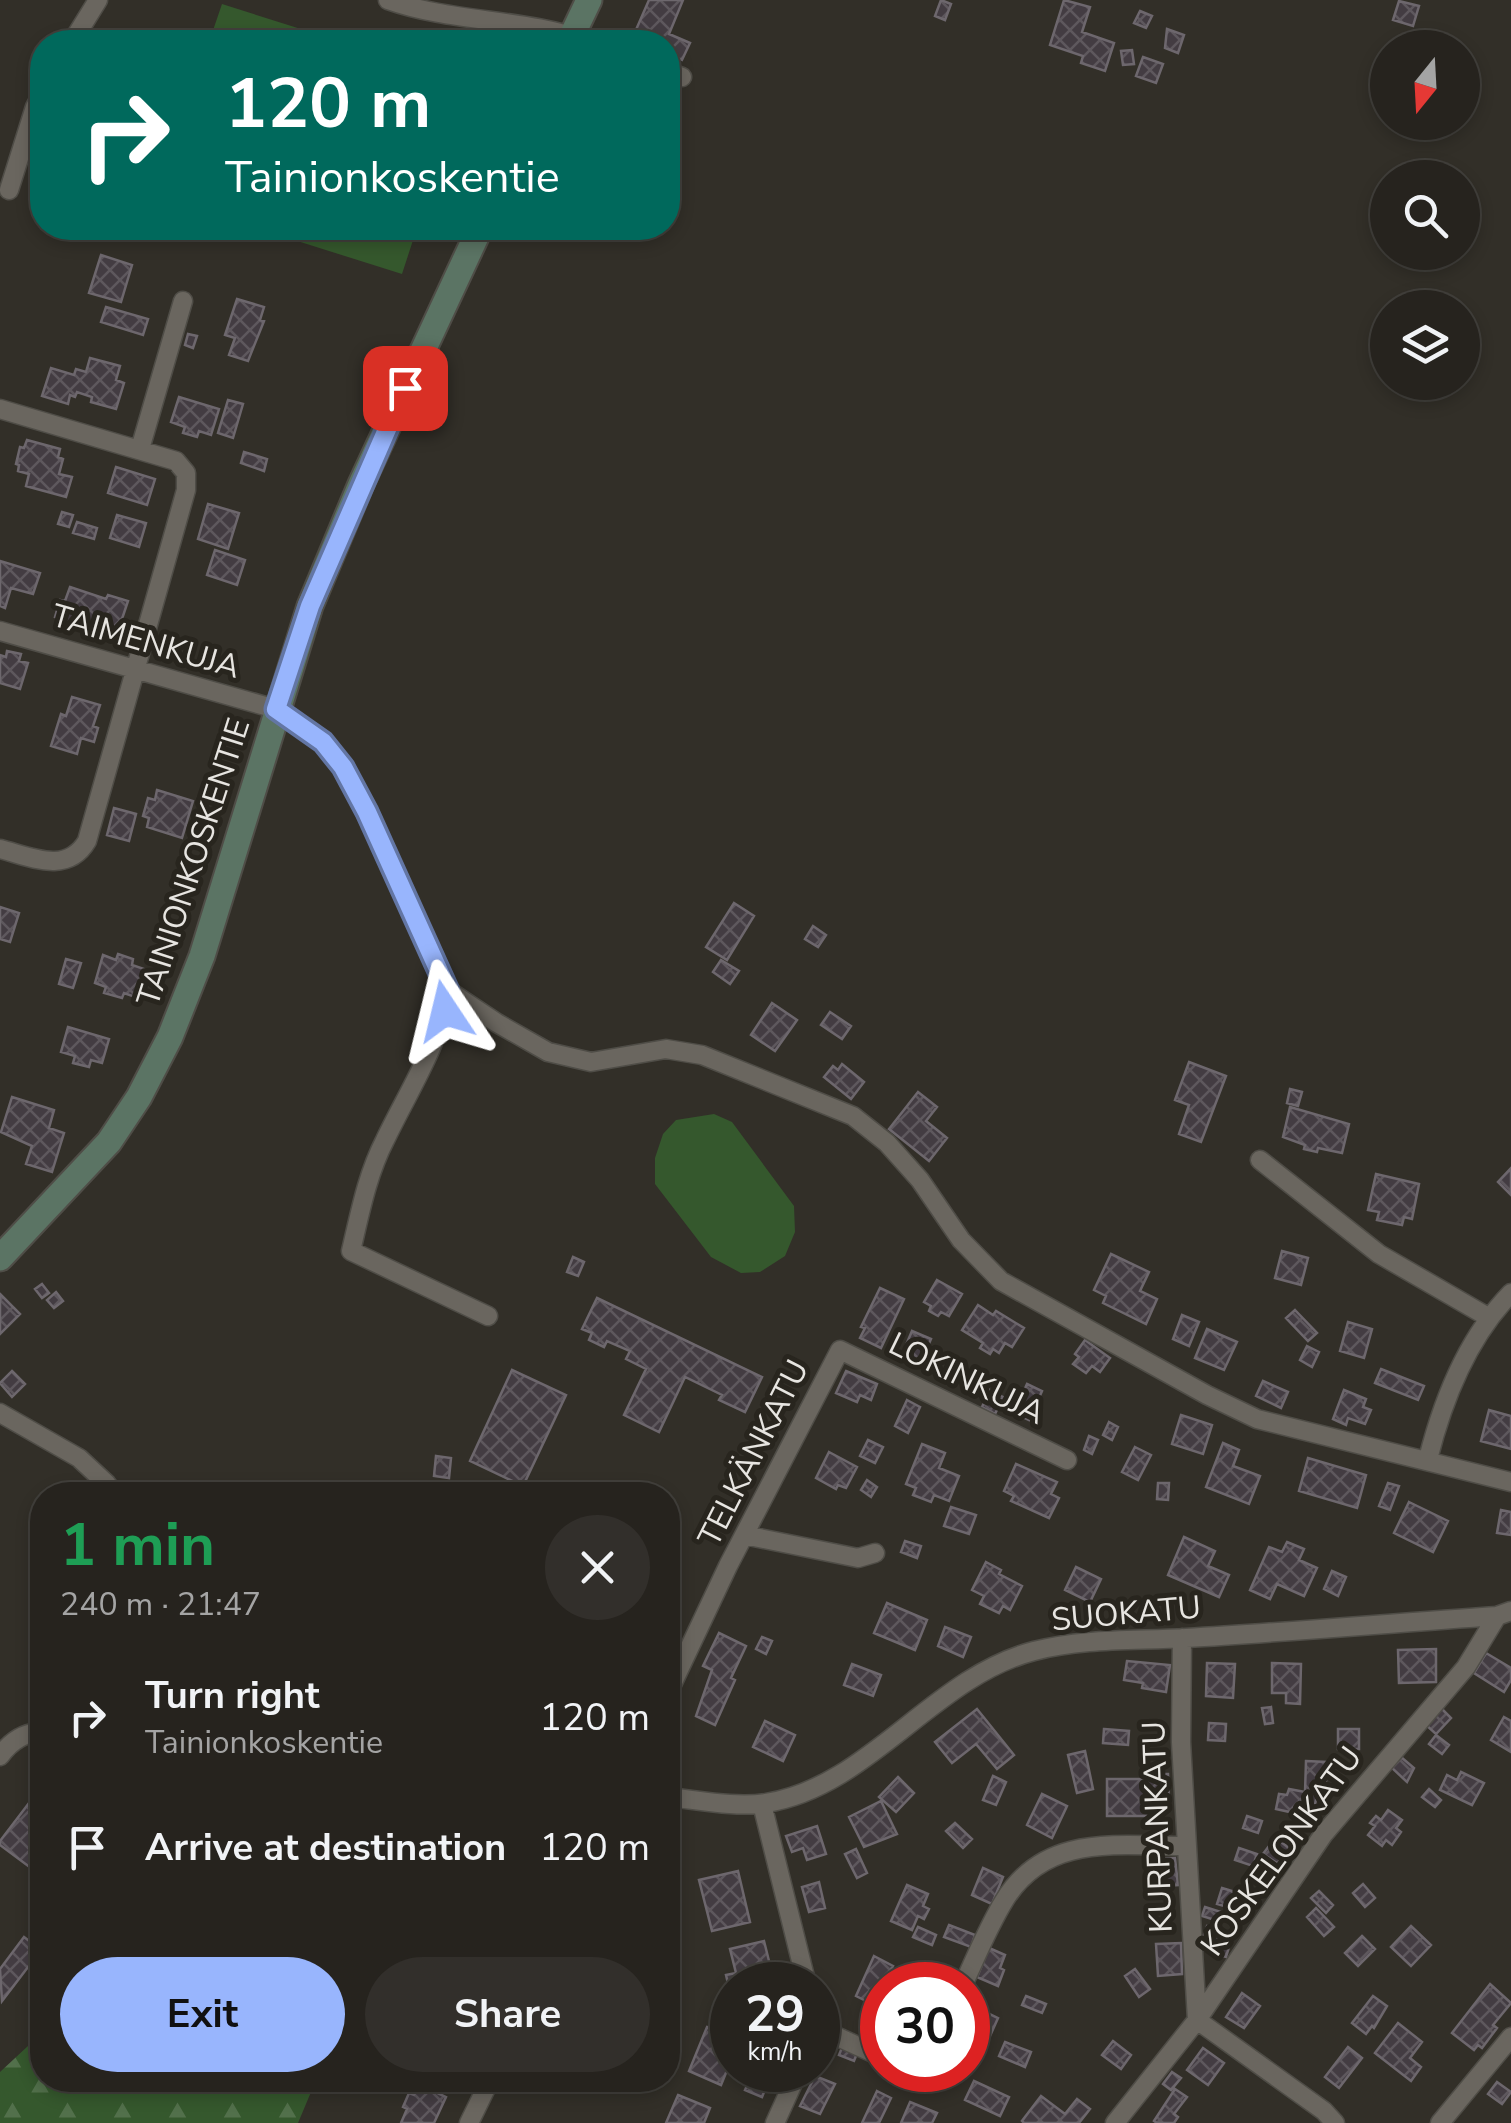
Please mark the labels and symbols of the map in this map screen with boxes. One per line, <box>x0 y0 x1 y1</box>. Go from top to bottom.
north arrow <box>1370 30 1480 140</box>
pin <box>363 346 448 431</box>
street label: TAIMENKUJA <box>47 594 245 689</box>
street label: TAINIONKOSKENTIE <box>127 713 260 1012</box>
position arrow <box>393 959 497 1063</box>
street label: LOKINKUJA <box>882 1322 1052 1435</box>
street label: TELKÄNKATU <box>688 1353 819 1554</box>
street label: SUOKATU <box>1049 1586 1203 1641</box>
street label: KURPANKATU <box>1132 1720 1183 1934</box>
street label: KOSKELONKATU <box>1191 1738 1372 1965</box>
speed limit sign: 30 <box>860 1962 990 2092</box>

